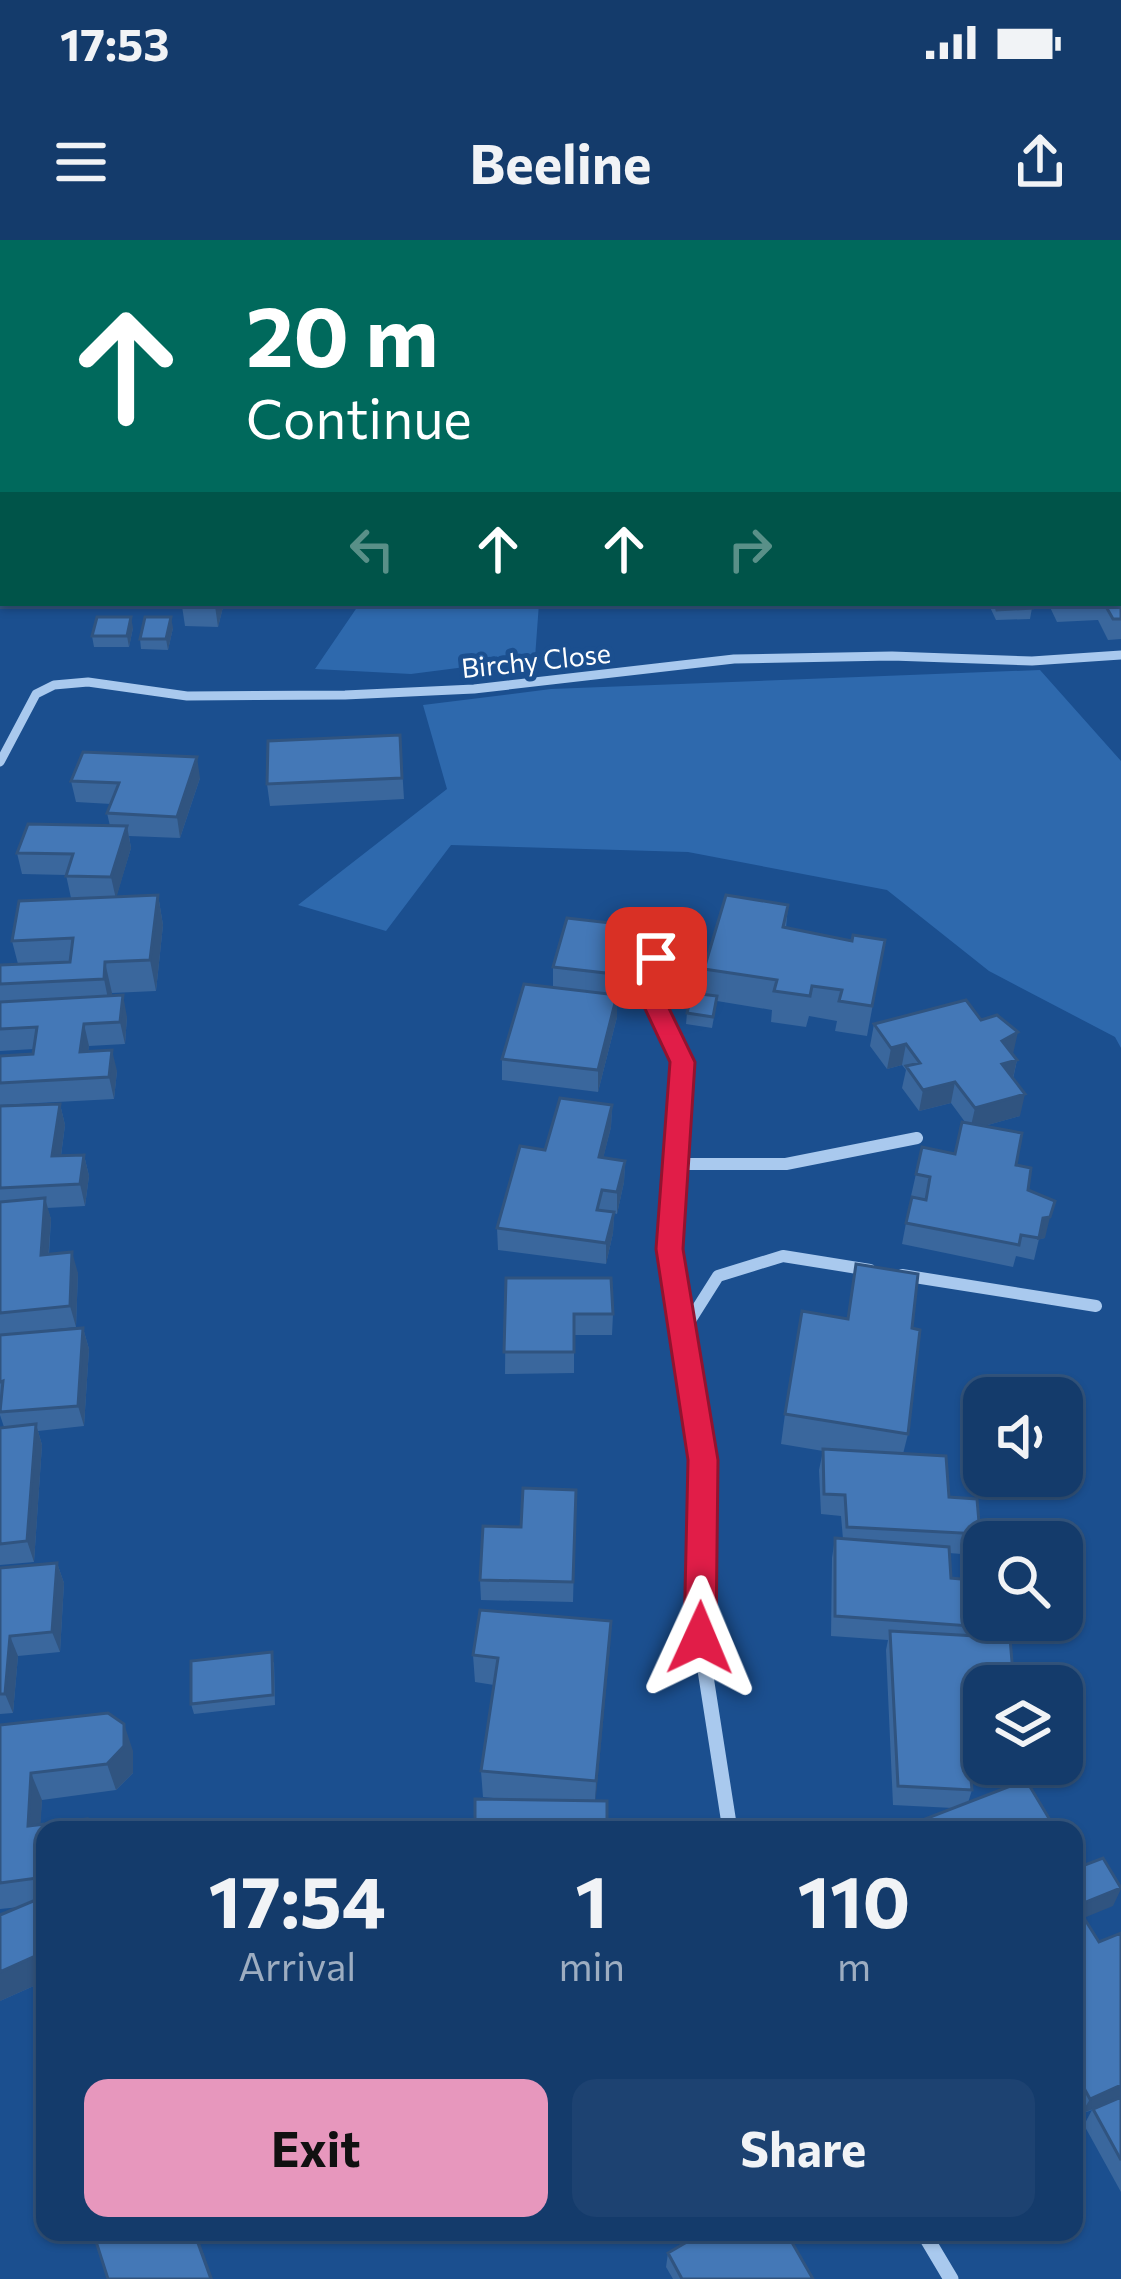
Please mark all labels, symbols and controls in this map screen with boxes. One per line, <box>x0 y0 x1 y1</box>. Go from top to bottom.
text: 17:53 <box>60 15 169 70</box>
icon: menu <box>48 129 114 195</box>
text: Beeline <box>469 129 652 195</box>
icon: share <box>1007 129 1073 195</box>
text: 20 m <box>246 282 438 384</box>
icon: ahead <box>48 288 204 444</box>
text: Continue <box>246 384 472 450</box>
icon: left <box>339 516 405 582</box>
icon: ahead <box>465 516 531 582</box>
icon: ahead <box>591 516 657 582</box>
icon: right <box>717 516 783 582</box>
street label: Birchy Close <box>460 636 612 684</box>
pin <box>605 907 707 1009</box>
icon: arrive <box>623 925 689 991</box>
map controls <box>963 1377 1083 1785</box>
button: sound <box>963 1377 1083 1497</box>
button: search <box>963 1521 1083 1641</box>
position arrow <box>637 1575 763 1701</box>
button: layers <box>963 1665 1083 1785</box>
text: 17:54 <box>209 1855 386 1943</box>
text: 1 <box>575 1855 608 1943</box>
text: 110 <box>797 1855 910 1943</box>
text: Arrival <box>238 1941 356 1989</box>
text: min <box>558 1941 625 1989</box>
text: m <box>837 1941 871 1989</box>
button: Exit <box>84 2079 548 2217</box>
button: Share <box>572 2079 1035 2217</box>

